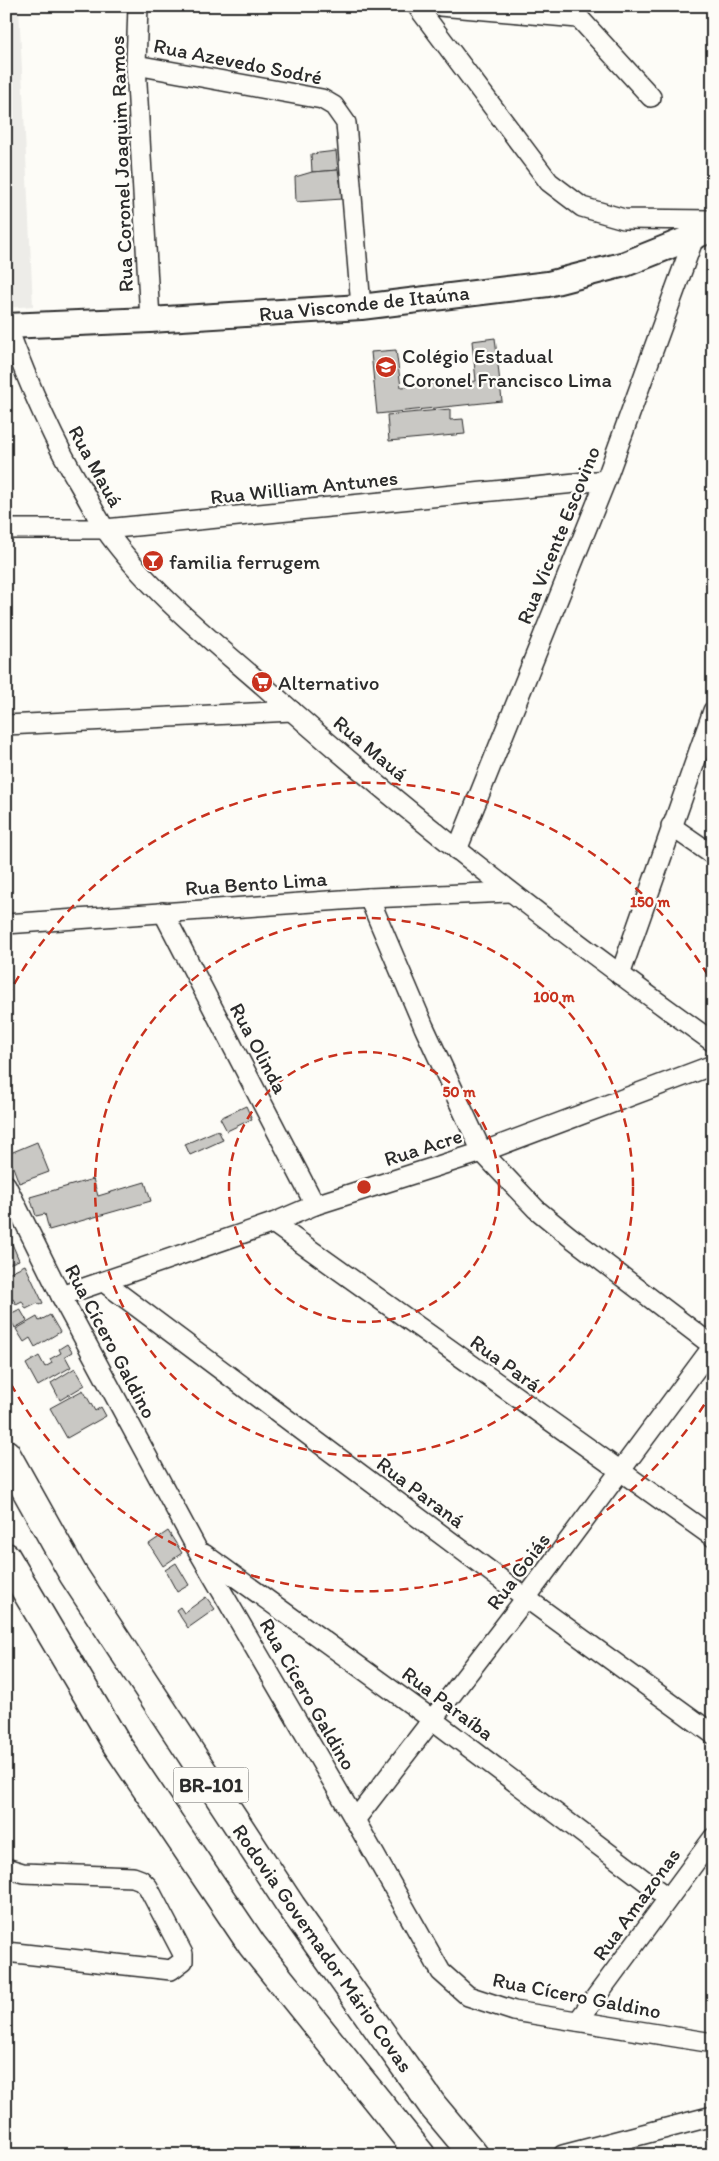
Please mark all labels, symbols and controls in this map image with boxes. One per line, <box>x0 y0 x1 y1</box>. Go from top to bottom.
street label: Rua Azevedo Sodré <box>152 32 324 90</box>
street label: Rua Coronel Joaquim Ramos <box>104 35 138 293</box>
street label: Rua Visconde de Itaúna <box>258 280 470 326</box>
place label: Colégio Estadual Coronel Francisco Lima <box>402 343 612 392</box>
school or university icon: Colégio Estadual Coronel Francisco Lima <box>374 355 398 379</box>
street label: Rua Mauá <box>63 421 129 511</box>
street label: Rua Vicente Escovino <box>511 442 605 628</box>
street label: Rua William Antunes <box>209 465 399 509</box>
bar icon: familia ferrugem <box>141 549 165 573</box>
place label: familia ferrugem <box>169 549 320 574</box>
supermarket icon: Alternativo <box>250 670 274 694</box>
place label: Alternativo <box>278 670 379 695</box>
street label: Rua Mauá <box>329 710 413 786</box>
street label: Rua Bento Lima <box>184 866 328 900</box>
text: 150 m <box>630 893 670 911</box>
text: 100 m <box>533 988 575 1006</box>
street label: Rua Olinda <box>225 998 293 1098</box>
text: 50 m <box>442 1083 476 1101</box>
street label: Rua Acre <box>381 1123 465 1171</box>
centre of rings <box>355 1178 373 1196</box>
street label: Rua Cícero Galdino <box>60 1260 162 1422</box>
street label: Rua Pará <box>466 1329 546 1397</box>
street label: Rua Paraná <box>372 1451 470 1533</box>
street label: Rua Goiás <box>481 1527 555 1615</box>
street label: Rua Cícero Galdino <box>254 1614 362 1774</box>
street label: Rua Paraíba <box>397 1660 499 1746</box>
road number: BR-101 <box>174 1768 248 1802</box>
street label: Rodovia Governador Mário Covas <box>228 1819 418 2077</box>
street label: Rua Amazonas <box>587 1843 685 1965</box>
street label: Rua Cícero Galdino <box>491 1966 663 2024</box>

